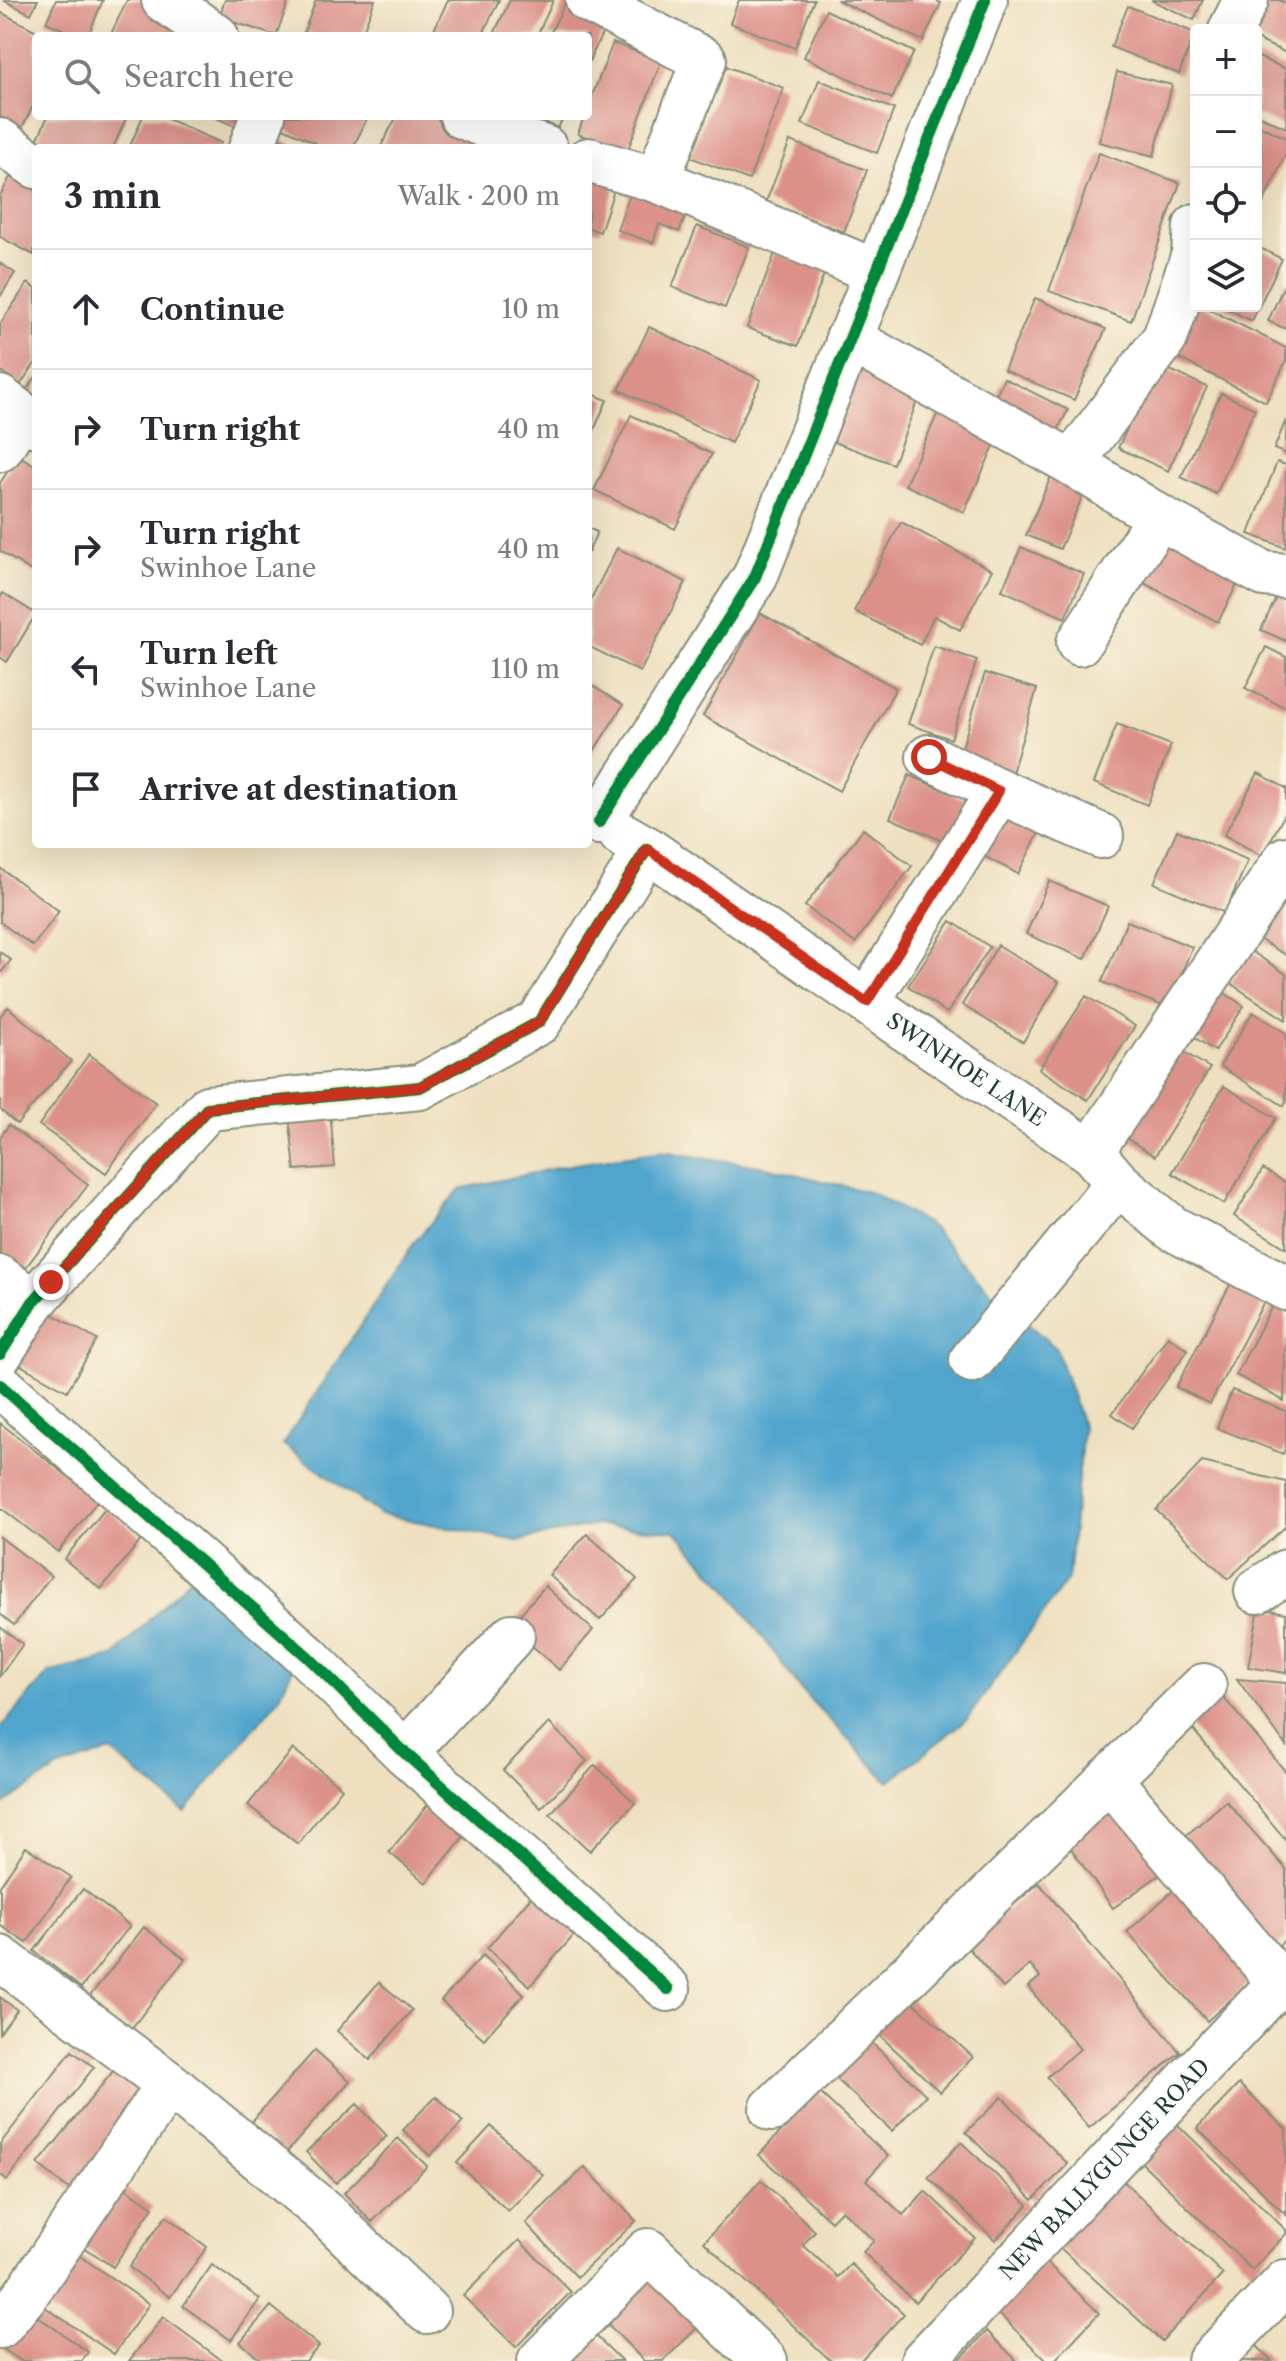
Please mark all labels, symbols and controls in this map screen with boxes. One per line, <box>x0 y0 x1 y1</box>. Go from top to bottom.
map controls <box>1190 24 1262 312</box>
button: + <box>1190 24 1262 96</box>
search box <box>32 32 592 120</box>
icon: search <box>60 54 104 98</box>
text: Search here <box>124 58 294 95</box>
button: − <box>1190 96 1262 168</box>
button: locate <box>1190 168 1262 240</box>
text: 3 min <box>64 175 161 217</box>
text: Walk · 200 m <box>398 180 560 212</box>
button: layers <box>1190 240 1262 312</box>
icon: ahead <box>64 287 108 331</box>
text: Continue <box>140 291 285 328</box>
text: 10 m <box>501 293 560 325</box>
icon: right <box>64 407 108 451</box>
text: Turn right <box>140 411 300 448</box>
text: 40 m <box>497 413 560 445</box>
text: Turn right <box>140 515 300 552</box>
icon: right <box>64 527 108 571</box>
text: 40 m <box>497 533 560 565</box>
text: Swinhoe Lane <box>140 552 316 584</box>
text: Turn left <box>140 635 277 672</box>
icon: left <box>64 647 108 691</box>
text: 110 m <box>491 653 560 685</box>
text: Swinhoe Lane <box>140 672 316 704</box>
route start <box>911 739 947 775</box>
icon: arrive <box>64 767 108 811</box>
text: Arrive at destination <box>140 771 458 808</box>
street label: SWINHOE LANE <box>882 1007 1051 1132</box>
route end <box>33 1264 69 1300</box>
street label: NEW BALLYGUNGE ROAD <box>993 2053 1215 2285</box>

